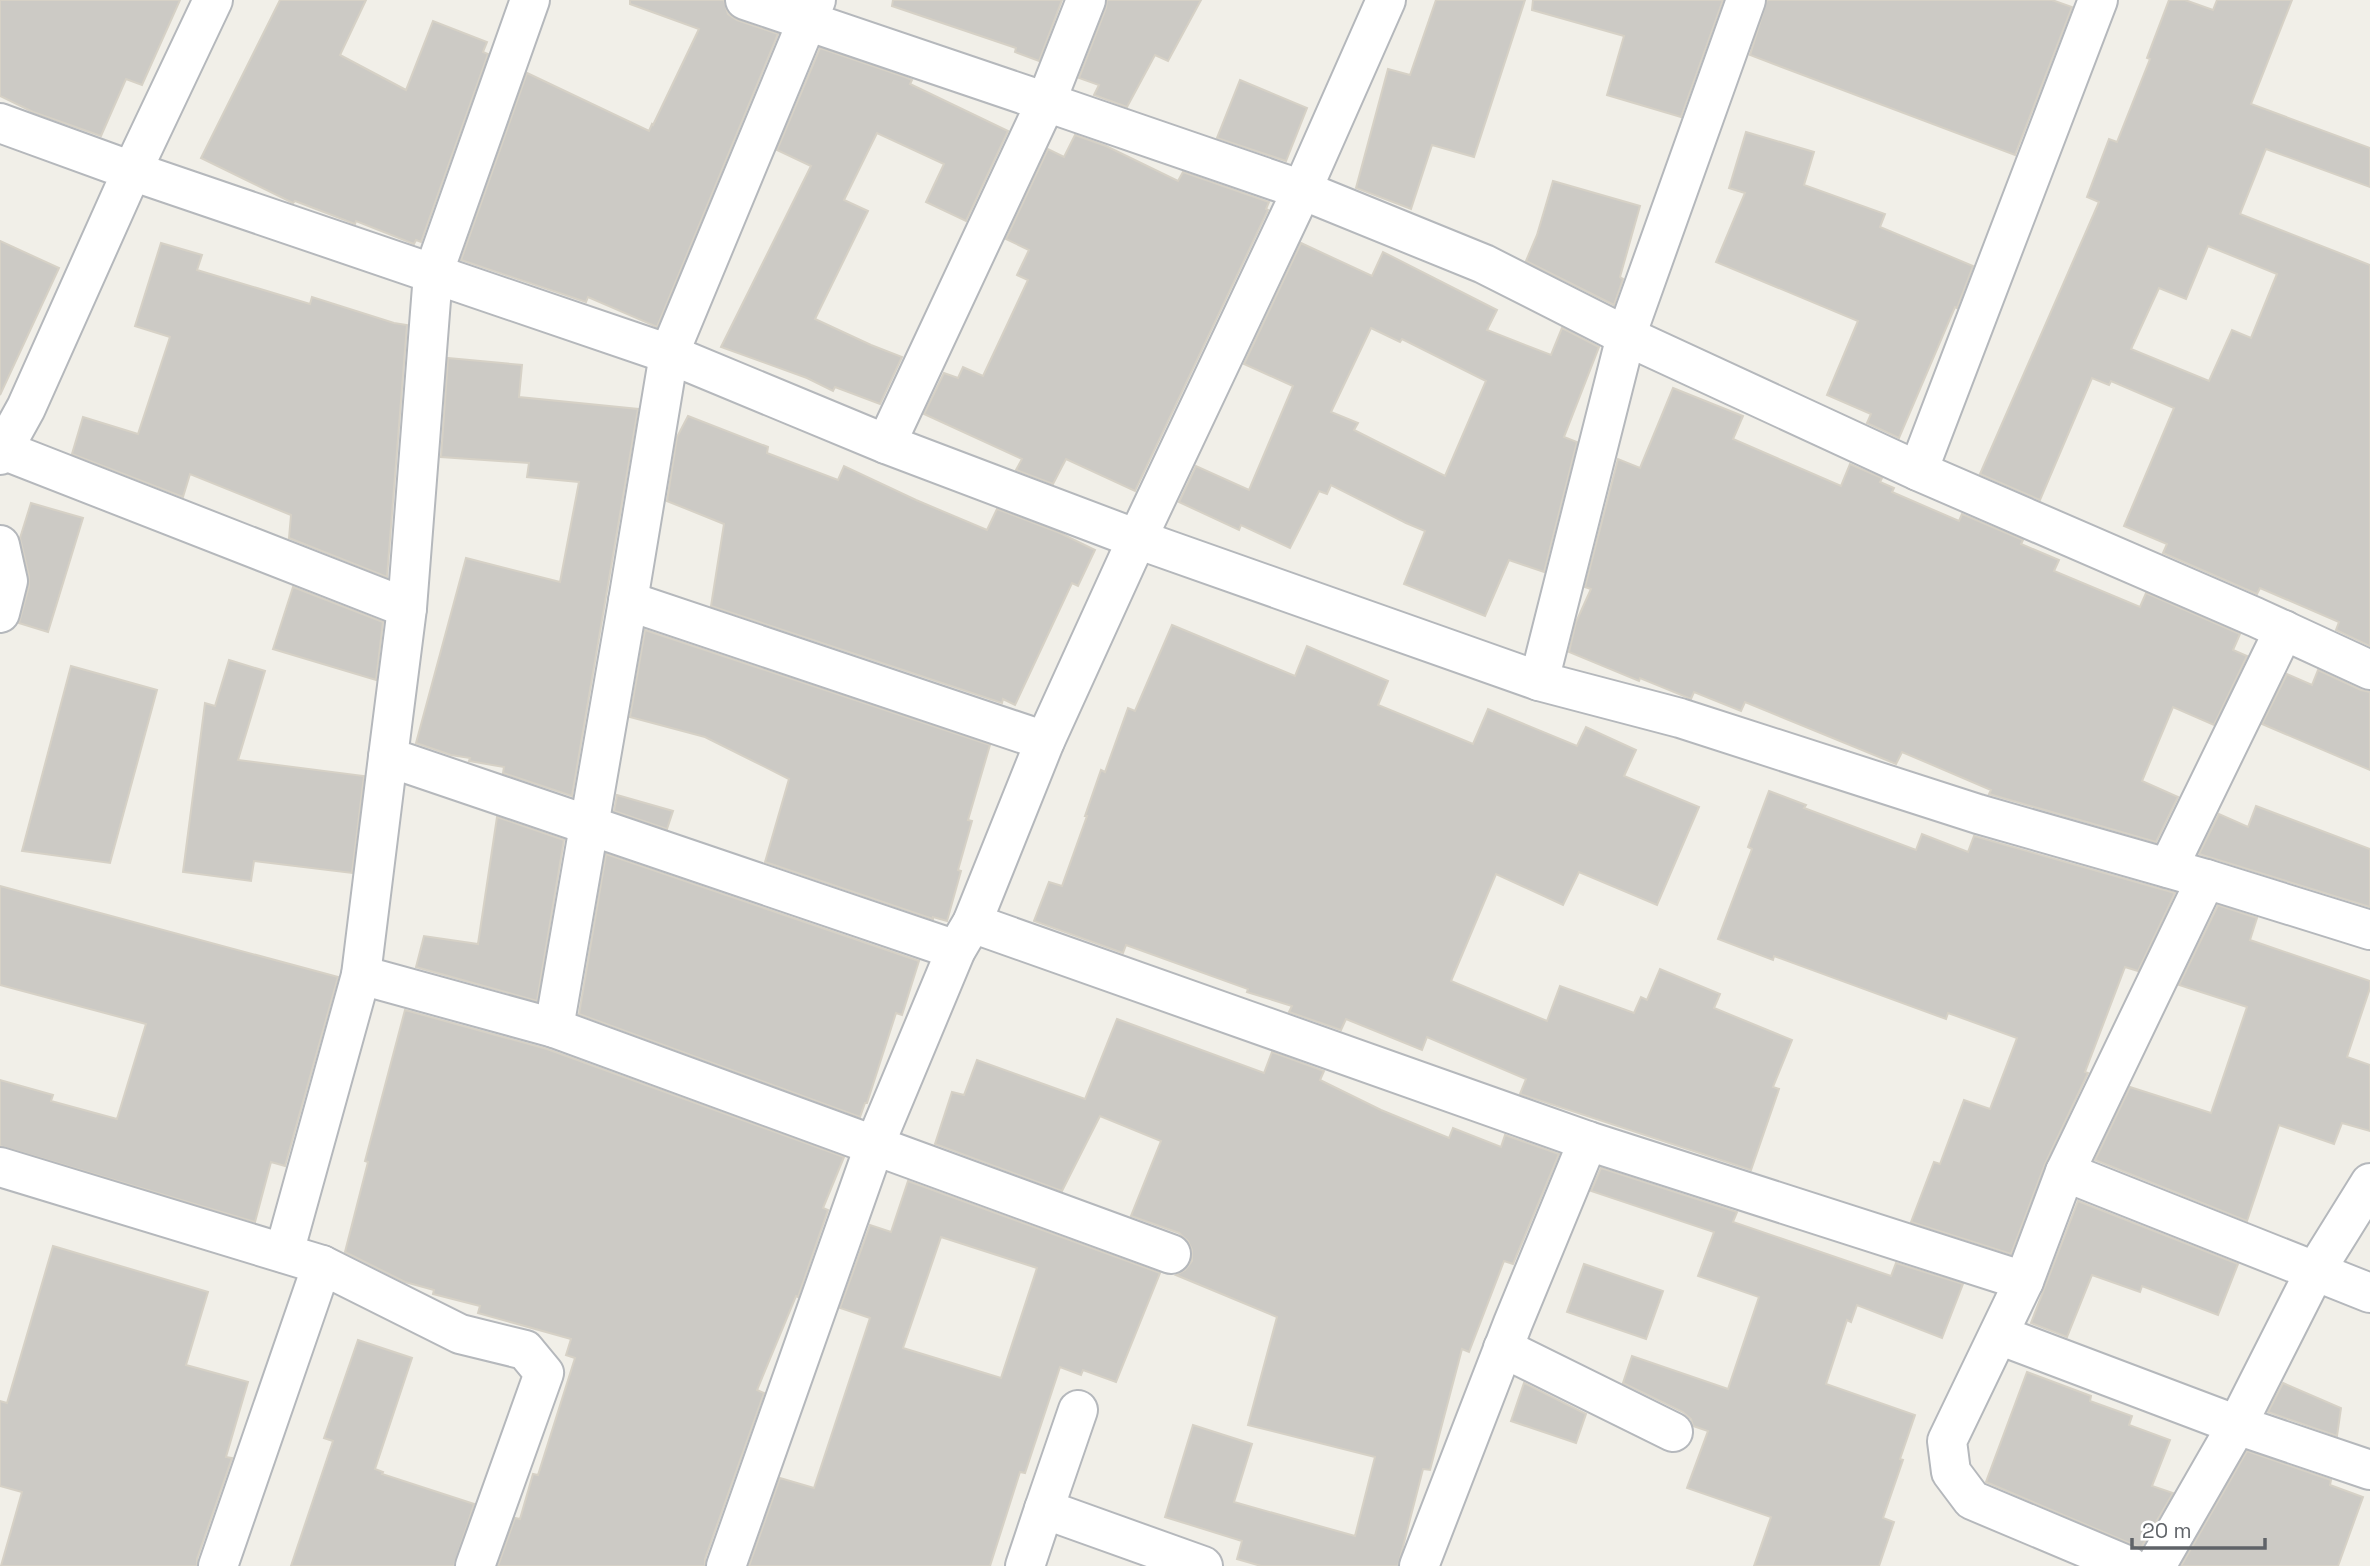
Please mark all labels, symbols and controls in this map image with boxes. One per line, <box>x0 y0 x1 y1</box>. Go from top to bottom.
scale bar <box>2132 1506 2265 1550</box>
text: 20 m <box>2142 1517 2192 1544</box>

